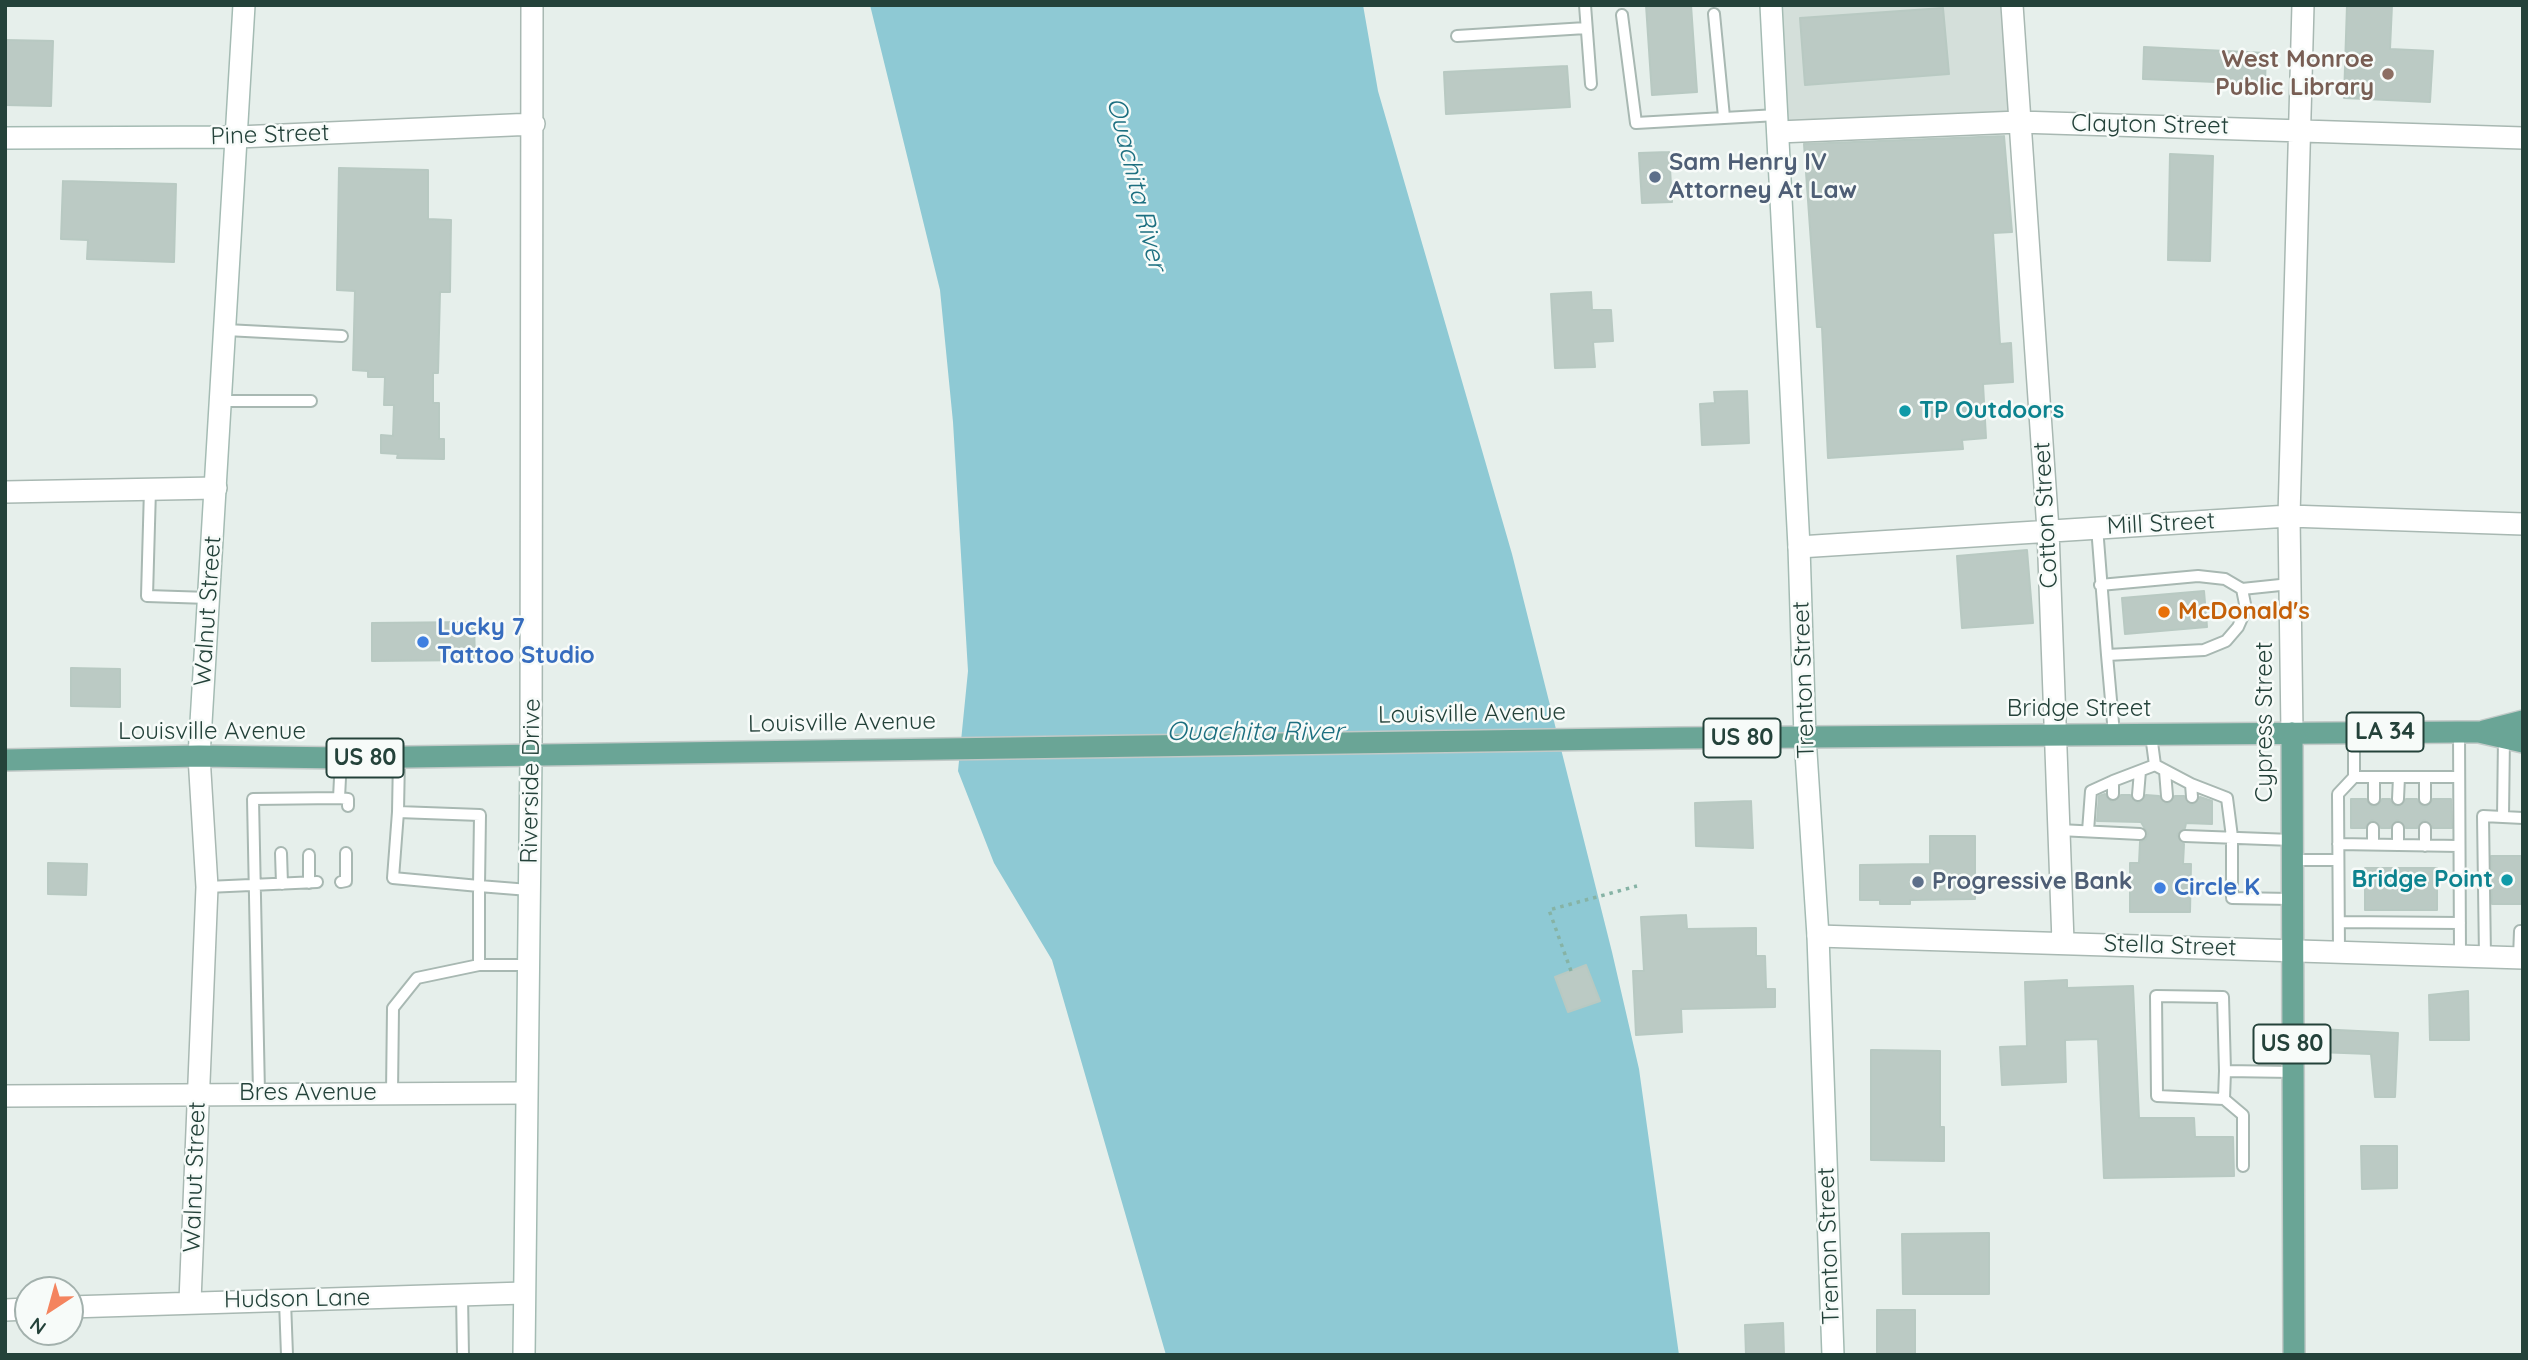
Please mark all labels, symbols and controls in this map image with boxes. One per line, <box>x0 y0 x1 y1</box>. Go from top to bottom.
place label: West Monroe Public Library <box>2215 46 2374 102</box>
marker: West Monroe Public Library <box>2380 66 2396 82</box>
water label: Ouachita River <box>1099 94 1173 274</box>
street label: Clayton Street <box>2071 109 2229 141</box>
street label: Pine Street <box>210 119 330 151</box>
place label: Sam Henry IV Attorney At Law <box>1669 149 1857 205</box>
marker: Sam Henry IV Attorney At Law <box>1647 169 1663 185</box>
place label: TP Outdoors <box>1919 397 2064 425</box>
marker: TP Outdoors <box>1897 403 1913 419</box>
street label: Cotton Street <box>2028 441 2064 589</box>
street label: Mill Street <box>2106 507 2216 541</box>
street label: Walnut Street <box>188 535 228 687</box>
place label: McDonald's <box>2178 598 2310 626</box>
street label: Trenton Street <box>1787 601 1821 759</box>
marker: McDonald's <box>2156 604 2172 620</box>
place label: Lucky 7 Tattoo Studio <box>437 614 595 670</box>
marker: Lucky 7 Tattoo Studio <box>415 634 431 650</box>
street label: Cypress Street <box>2251 642 2279 802</box>
street label: Bridge Street <box>2007 695 2151 723</box>
street label: Riverside Drive <box>515 698 547 864</box>
street label: Louisville Avenue <box>1378 698 1566 730</box>
street label: Louisville Avenue <box>748 707 936 739</box>
road number: LA 34 <box>2346 712 2424 752</box>
water label: Ouachita River <box>1166 716 1344 748</box>
street label: Louisville Avenue <box>118 718 306 746</box>
road number: US 80 <box>1704 718 1780 758</box>
road number: US 80 <box>326 738 404 778</box>
place label: Bridge Point <box>2351 866 2493 894</box>
place label: Progressive Bank <box>1932 868 2132 896</box>
marker: Bridge Point <box>2499 872 2515 888</box>
marker: Progressive Bank <box>1910 874 1926 890</box>
place label: Circle K <box>2174 874 2260 902</box>
marker: Circle K <box>2152 880 2168 896</box>
street label: Stella Street <box>2103 929 2237 963</box>
road number: US 80 <box>2254 1024 2330 1064</box>
street label: Bres Avenue <box>239 1079 377 1107</box>
street label: Walnut Street <box>178 1101 212 1253</box>
street label: Trenton Street <box>1812 1167 1846 1325</box>
north arrow <box>14 1276 84 1346</box>
street label: Hudson Lane <box>224 1283 370 1315</box>
text: N <box>25 1313 51 1340</box>

